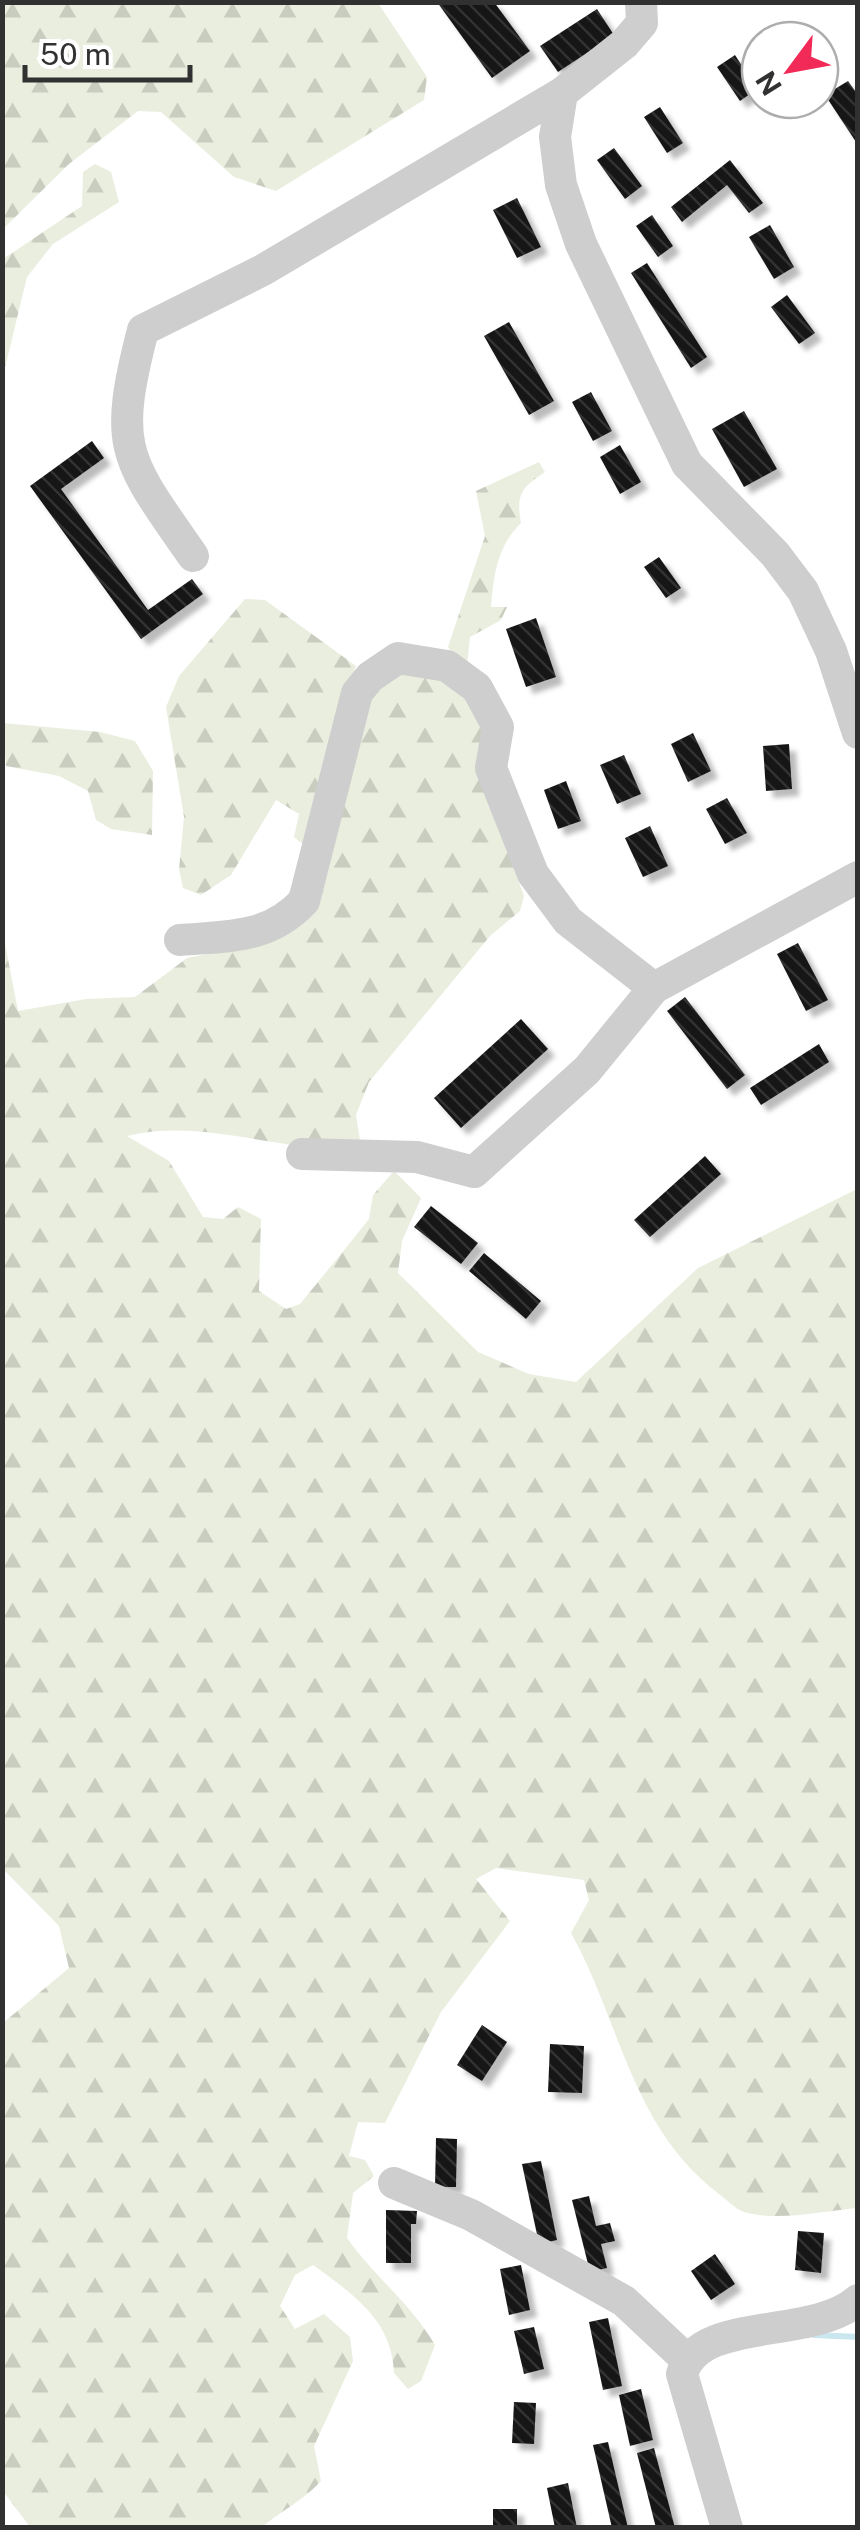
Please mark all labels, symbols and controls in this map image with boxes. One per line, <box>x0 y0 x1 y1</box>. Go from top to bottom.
scale bar <box>25 20 190 82</box>
north arrow <box>740 20 840 120</box>
text: 50 m <box>40 36 111 72</box>
text: N <box>749 65 788 102</box>

